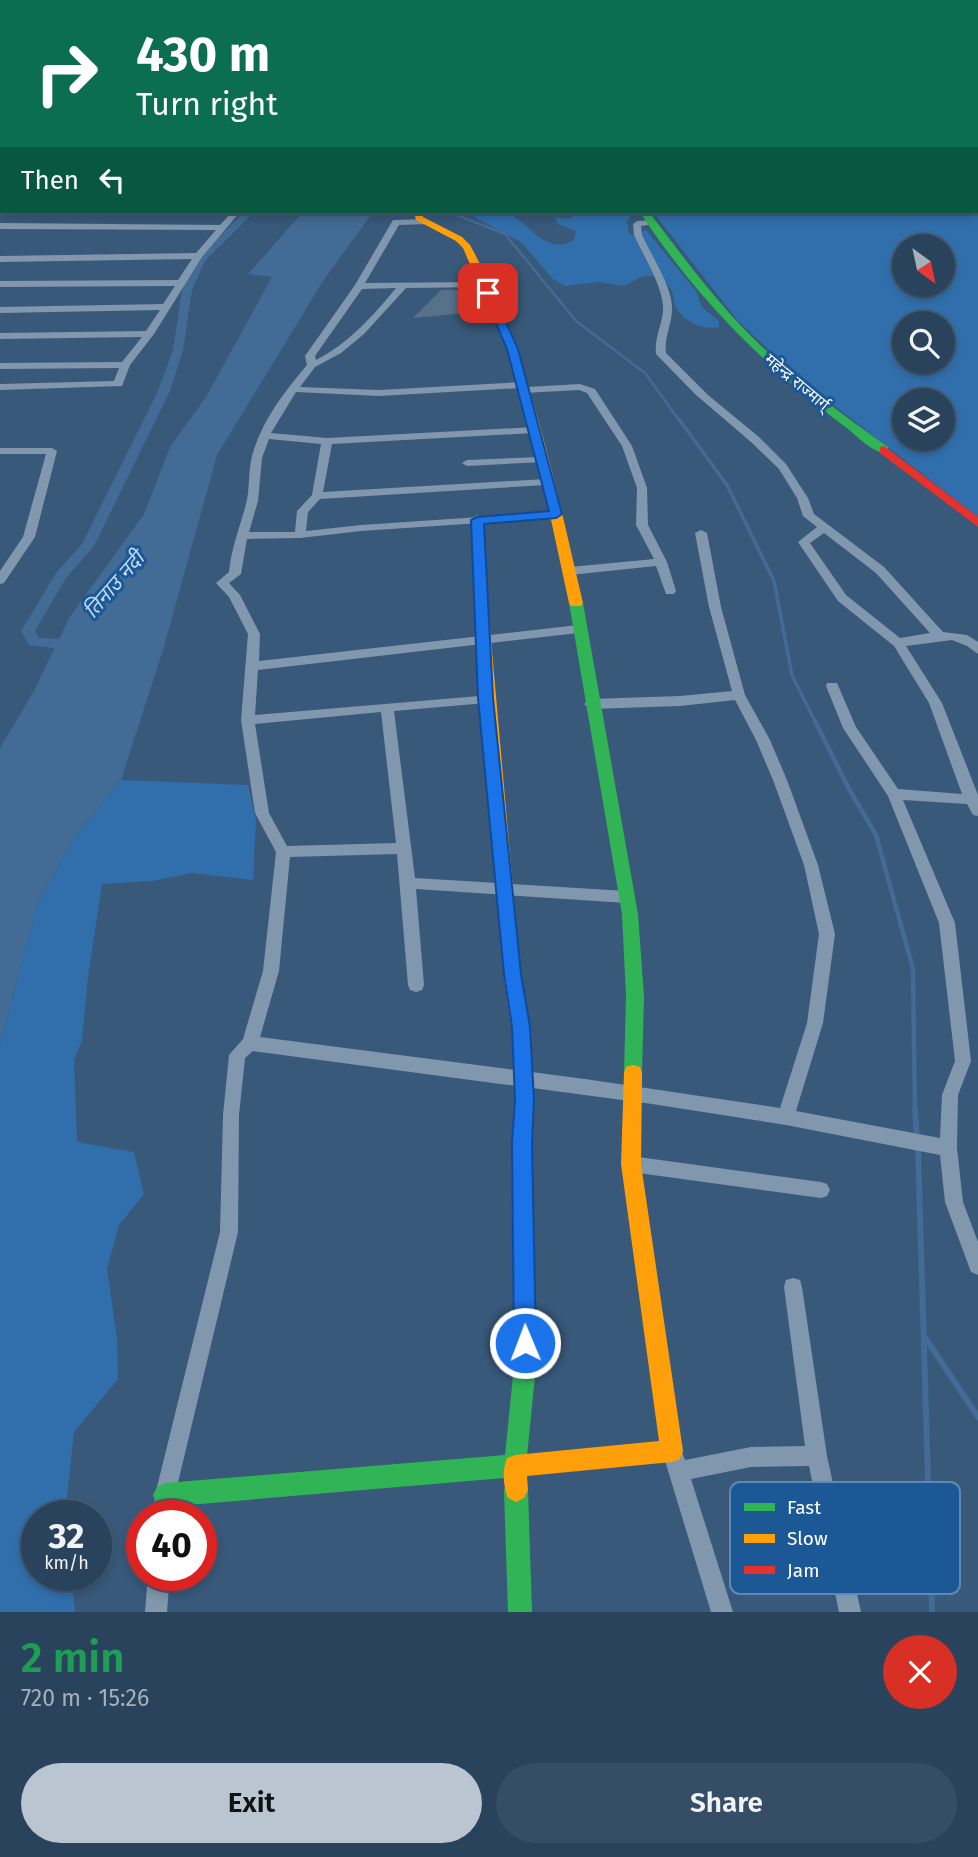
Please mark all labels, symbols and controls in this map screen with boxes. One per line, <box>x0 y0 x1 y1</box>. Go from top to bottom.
text: 430 m <box>136 25 270 84</box>
icon: right <box>21 28 112 119</box>
text: Turn right <box>136 85 278 123</box>
icon: left <box>93 161 131 199</box>
text: Then <box>21 165 79 196</box>
north arrow <box>892 234 956 298</box>
map controls <box>892 234 955 451</box>
pin <box>458 263 518 323</box>
icon: arrive <box>469 274 507 312</box>
button: search <box>892 311 955 374</box>
street label: महेन्द्र राज्मार्ग् <box>760 350 835 417</box>
button: layers <box>892 388 955 451</box>
water label: तिनाउ नदी <box>78 544 152 624</box>
position arrow <box>488 1306 562 1380</box>
legend <box>730 1482 960 1594</box>
text: Fast <box>787 1496 821 1519</box>
speed limit sign: 40 <box>126 1500 217 1591</box>
text: 32 <box>49 1515 84 1557</box>
text: Slow <box>787 1527 828 1550</box>
text: km/h <box>44 1552 89 1574</box>
text: Jam <box>787 1559 819 1582</box>
text: 2 min <box>21 1633 125 1683</box>
button: close <box>883 1635 957 1709</box>
text: 720 m · 15:26 <box>21 1684 149 1712</box>
button: Exit <box>21 1763 482 1843</box>
button: Share <box>496 1763 957 1843</box>

